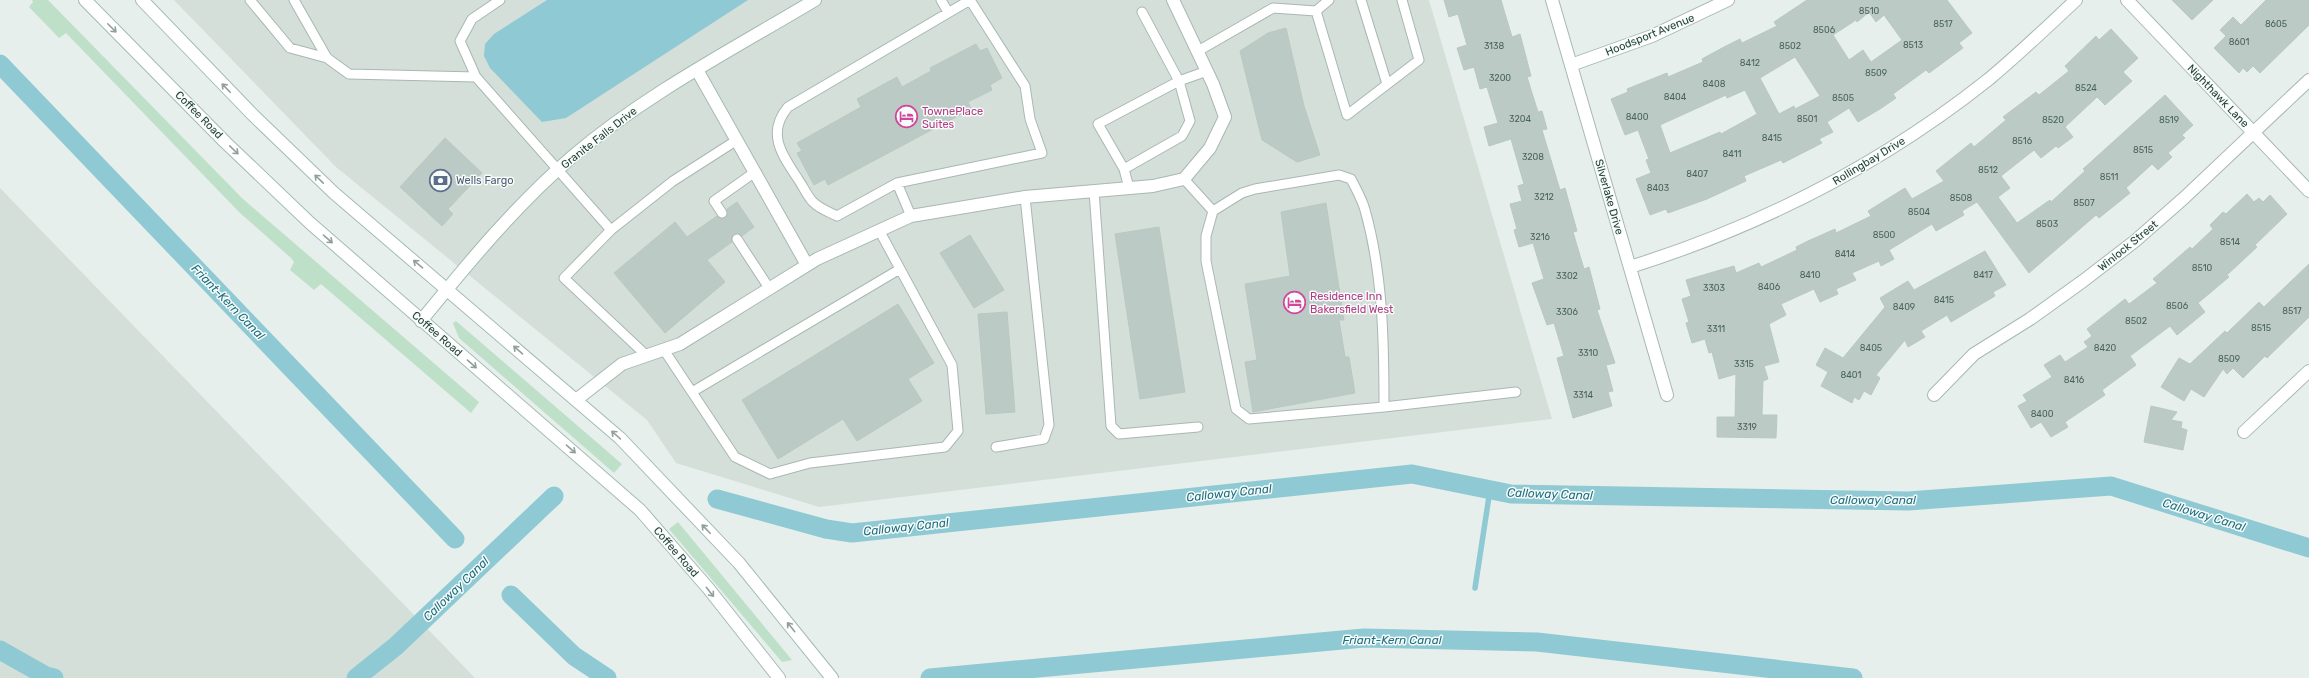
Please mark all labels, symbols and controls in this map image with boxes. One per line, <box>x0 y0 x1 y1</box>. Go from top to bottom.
house number: 8510 <box>1859 6 1880 16</box>
street label: Hoodsport Avenue <box>1604 11 1696 59</box>
house number: 8517 <box>1933 19 1953 29</box>
house number: 8605 <box>2265 19 2287 29</box>
one-way arrow <box>107 23 117 33</box>
house number: 8506 <box>1813 25 1836 35</box>
house number: 8601 <box>2229 37 2250 47</box>
house number: 8513 <box>1903 40 1923 50</box>
house number: 3138 <box>1484 41 1504 51</box>
house number: 8502 <box>1779 41 1801 51</box>
house number: 8412 <box>1740 58 1760 68</box>
street label: Nighthawk Lane <box>2185 62 2251 130</box>
house number: 8509 <box>1865 68 1887 78</box>
house number: 3200 <box>1489 73 1511 83</box>
house number: 8408 <box>1703 79 1726 89</box>
one-way arrow <box>222 83 231 93</box>
house number: 8524 <box>2075 83 2097 93</box>
street label: Coffee Road <box>172 88 226 142</box>
house number: 8404 <box>1664 92 1687 102</box>
house number: 8505 <box>1832 93 1854 103</box>
street label: Granite Falls Drive <box>559 104 639 172</box>
hotel icon: TownePlace Suites <box>893 104 919 130</box>
place label: TownePlace Suites <box>922 105 983 131</box>
house number: 8400 <box>1626 112 1649 122</box>
house number: 3204 <box>1509 114 1531 124</box>
house number: 8501 <box>1797 114 1817 124</box>
house number: 8520 <box>2042 115 2064 125</box>
house number: 8519 <box>2159 115 2179 125</box>
house number: 8415 <box>1762 133 1782 143</box>
street label: Rollingbay Drive <box>1830 134 1908 188</box>
house number: 8516 <box>2012 136 2033 146</box>
one-way arrow <box>229 145 239 154</box>
house number: 8515 <box>2133 145 2153 155</box>
house number: 8411 <box>1723 149 1742 159</box>
house number: 3208 <box>1522 152 1544 162</box>
street label: Silverlake Drive <box>1592 158 1626 236</box>
house number: 8512 <box>1978 165 1998 175</box>
bank icon: Wells Fargo <box>428 167 454 193</box>
house number: 8407 <box>1686 169 1708 179</box>
house number: 8511 <box>2100 172 2118 182</box>
one-way arrow <box>314 174 324 184</box>
place label: Wells Fargo <box>456 174 514 187</box>
house number: 8403 <box>1647 183 1669 193</box>
house number: 3212 <box>1534 192 1554 202</box>
house number: 8508 <box>1950 193 1973 203</box>
house number: 8507 <box>2073 198 2095 208</box>
house number: 8504 <box>1908 207 1931 217</box>
street label: Winlock Street <box>2095 217 2161 274</box>
house number: 8503 <box>2036 219 2058 229</box>
house number: 8500 <box>1873 230 1896 240</box>
house number: 3216 <box>1530 232 1551 242</box>
one-way arrow <box>323 234 333 243</box>
house number: 8514 <box>2220 237 2241 247</box>
house number: 8414 <box>1835 249 1856 259</box>
one-way arrow <box>412 259 423 268</box>
water label: Friant-Kern Canal <box>188 261 268 343</box>
house number: 8510 <box>2192 263 2213 273</box>
house number: 8410 <box>1800 270 1821 280</box>
house number: 8417 <box>1973 270 1993 280</box>
house number: 3302 <box>1556 271 1578 281</box>
house number: 8406 <box>1758 282 1781 292</box>
house number: 3303 <box>1703 283 1725 293</box>
hotel icon: Residence Inn Bakersfield West <box>1281 289 1307 315</box>
place label: Residence Inn Bakersfield West <box>1310 290 1394 316</box>
house number: 8415 <box>1934 295 1954 305</box>
house number: 8506 <box>2166 301 2189 311</box>
house number: 8409 <box>1893 302 1915 312</box>
house number: 8517 <box>2282 306 2302 316</box>
house number: 3306 <box>1556 307 1579 317</box>
street label: Coffee Road <box>409 309 465 359</box>
house number: 8502 <box>2125 316 2147 326</box>
house number: 8515 <box>2251 323 2271 333</box>
house number: 3311 <box>1707 324 1725 334</box>
house number: 8405 <box>1860 343 1882 353</box>
house number: 8420 <box>2094 343 2116 353</box>
one-way arrow <box>512 345 523 354</box>
house number: 3310 <box>1578 348 1598 358</box>
house number: 8509 <box>2218 354 2240 364</box>
house number: 3315 <box>1734 359 1754 369</box>
one-way arrow <box>467 360 478 369</box>
house number: 8401 <box>1841 370 1862 380</box>
house number: 8416 <box>2064 375 2085 385</box>
house number: 3314 <box>1573 390 1593 400</box>
house number: 8400 <box>2031 409 2054 419</box>
house number: 3319 <box>1737 422 1757 432</box>
one-way arrow <box>610 430 621 439</box>
one-way arrow <box>566 444 576 453</box>
water label: Calloway Canal <box>1186 481 1273 504</box>
water label: Calloway Canal <box>1507 486 1594 503</box>
water label: Calloway Canal <box>1830 493 1917 507</box>
water label: Calloway Canal <box>2161 496 2248 535</box>
water label: Calloway Canal <box>863 515 950 538</box>
street label: Coffee Road <box>651 524 701 580</box>
one-way arrow <box>701 524 710 534</box>
water label: Calloway Canal <box>420 553 492 624</box>
one-way arrow <box>706 586 715 597</box>
one-way arrow <box>786 621 795 632</box>
water label: Friant-Kern Canal <box>1342 633 1443 647</box>

